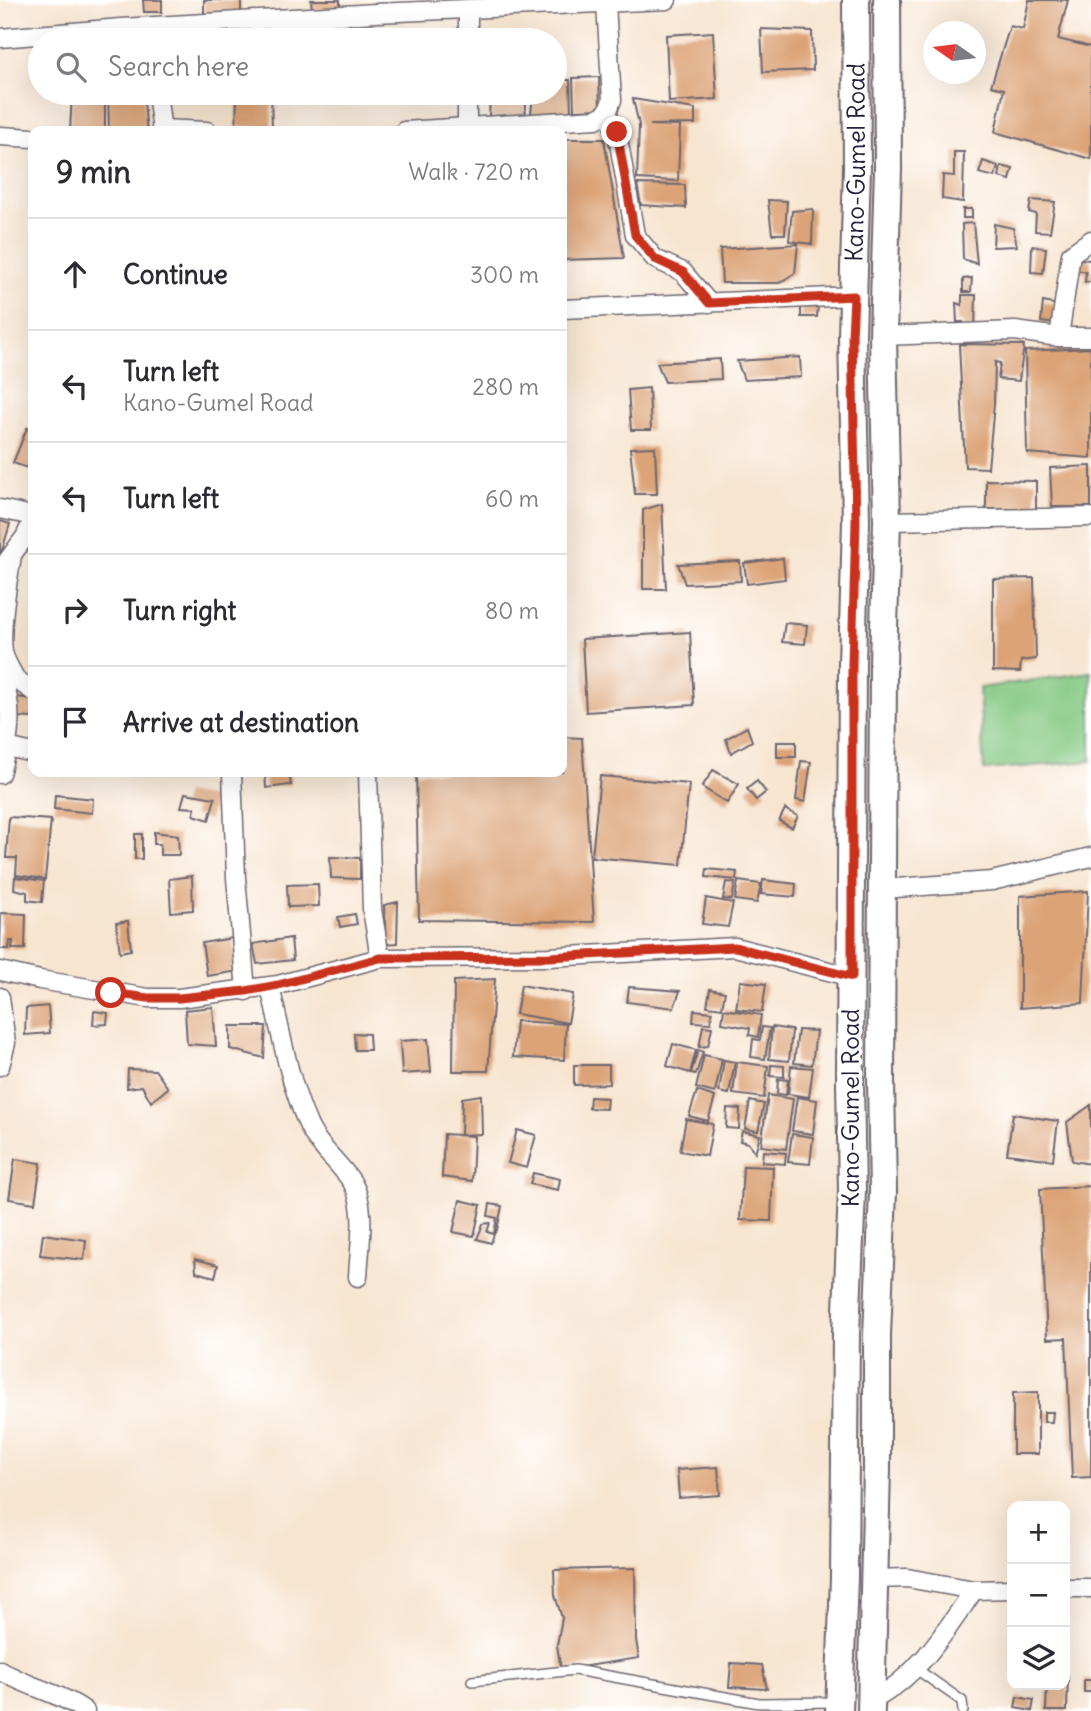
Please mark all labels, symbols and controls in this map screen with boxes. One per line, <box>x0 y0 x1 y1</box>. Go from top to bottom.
north arrow <box>923 21 986 84</box>
search box <box>28 28 567 105</box>
icon: search <box>52 48 90 86</box>
text: Search here <box>108 50 249 83</box>
street label: Kano-Gumel Road <box>838 63 871 262</box>
route end <box>601 116 632 147</box>
text: 9 min <box>56 153 131 191</box>
text: Walk · 720 m <box>408 157 539 186</box>
icon: ahead <box>56 255 94 293</box>
text: Continue <box>123 258 228 291</box>
text: 300 m <box>470 260 539 289</box>
text: Turn left <box>123 355 219 388</box>
icon: left <box>56 367 94 405</box>
text: 280 m <box>472 372 539 401</box>
text: Kano-Gumel Road <box>123 388 313 417</box>
icon: left <box>56 479 94 517</box>
text: Turn left <box>123 482 219 515</box>
text: 60 m <box>485 484 539 513</box>
icon: right <box>56 591 94 629</box>
text: Turn right <box>123 594 236 627</box>
text: 80 m <box>485 596 539 625</box>
icon: arrive <box>56 703 94 741</box>
text: Arrive at destination <box>123 706 359 739</box>
route start <box>95 977 126 1008</box>
street label: Kano-Gumel Road <box>835 1009 865 1207</box>
map controls <box>1007 1501 1070 1690</box>
button: + <box>1007 1501 1070 1564</box>
button: − <box>1007 1564 1070 1627</box>
button: layers <box>1007 1627 1070 1690</box>

